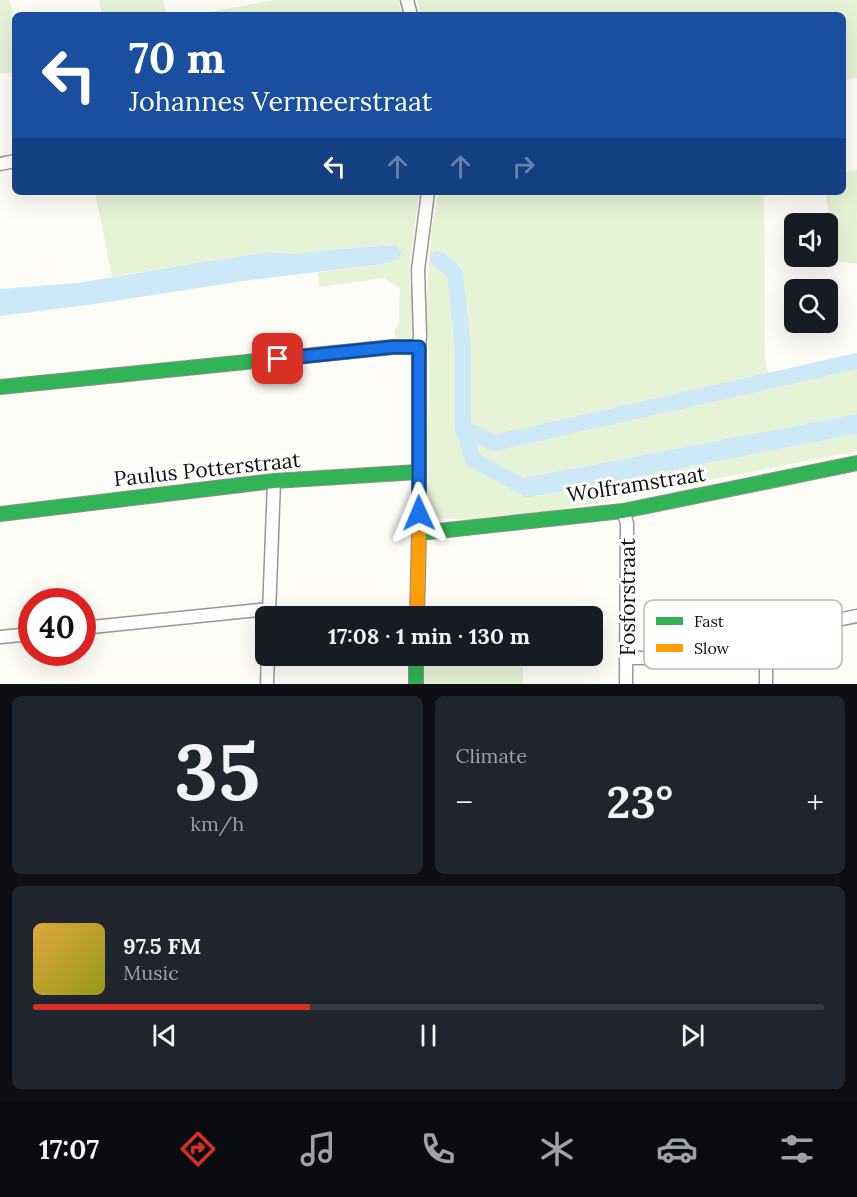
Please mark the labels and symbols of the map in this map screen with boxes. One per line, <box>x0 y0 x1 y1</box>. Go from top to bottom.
pin <box>252 333 303 384</box>
street label: Paulus Potterstraat <box>112 446 303 492</box>
street label: Wolframstraat <box>565 460 708 508</box>
position arrow <box>387 481 451 545</box>
street label: Fosforstraat <box>614 537 641 656</box>
speed limit sign: 40 <box>18 588 96 666</box>
legend <box>644 600 842 669</box>
text: Fast <box>694 611 725 631</box>
text: Slow <box>694 638 730 658</box>

